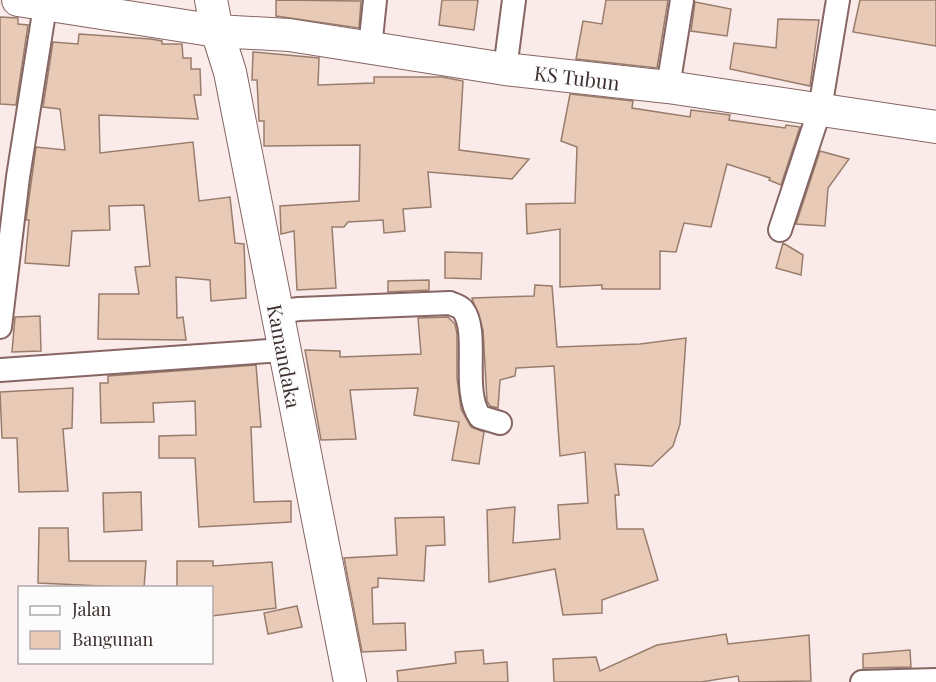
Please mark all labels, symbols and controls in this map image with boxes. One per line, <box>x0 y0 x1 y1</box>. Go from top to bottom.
street label: KS Tubun <box>533 58 621 96</box>
street label: Kamandaka <box>262 302 308 410</box>
legend <box>18 586 213 664</box>
text: Jalan <box>71 597 112 621</box>
text: Bangunan <box>72 627 153 651</box>

